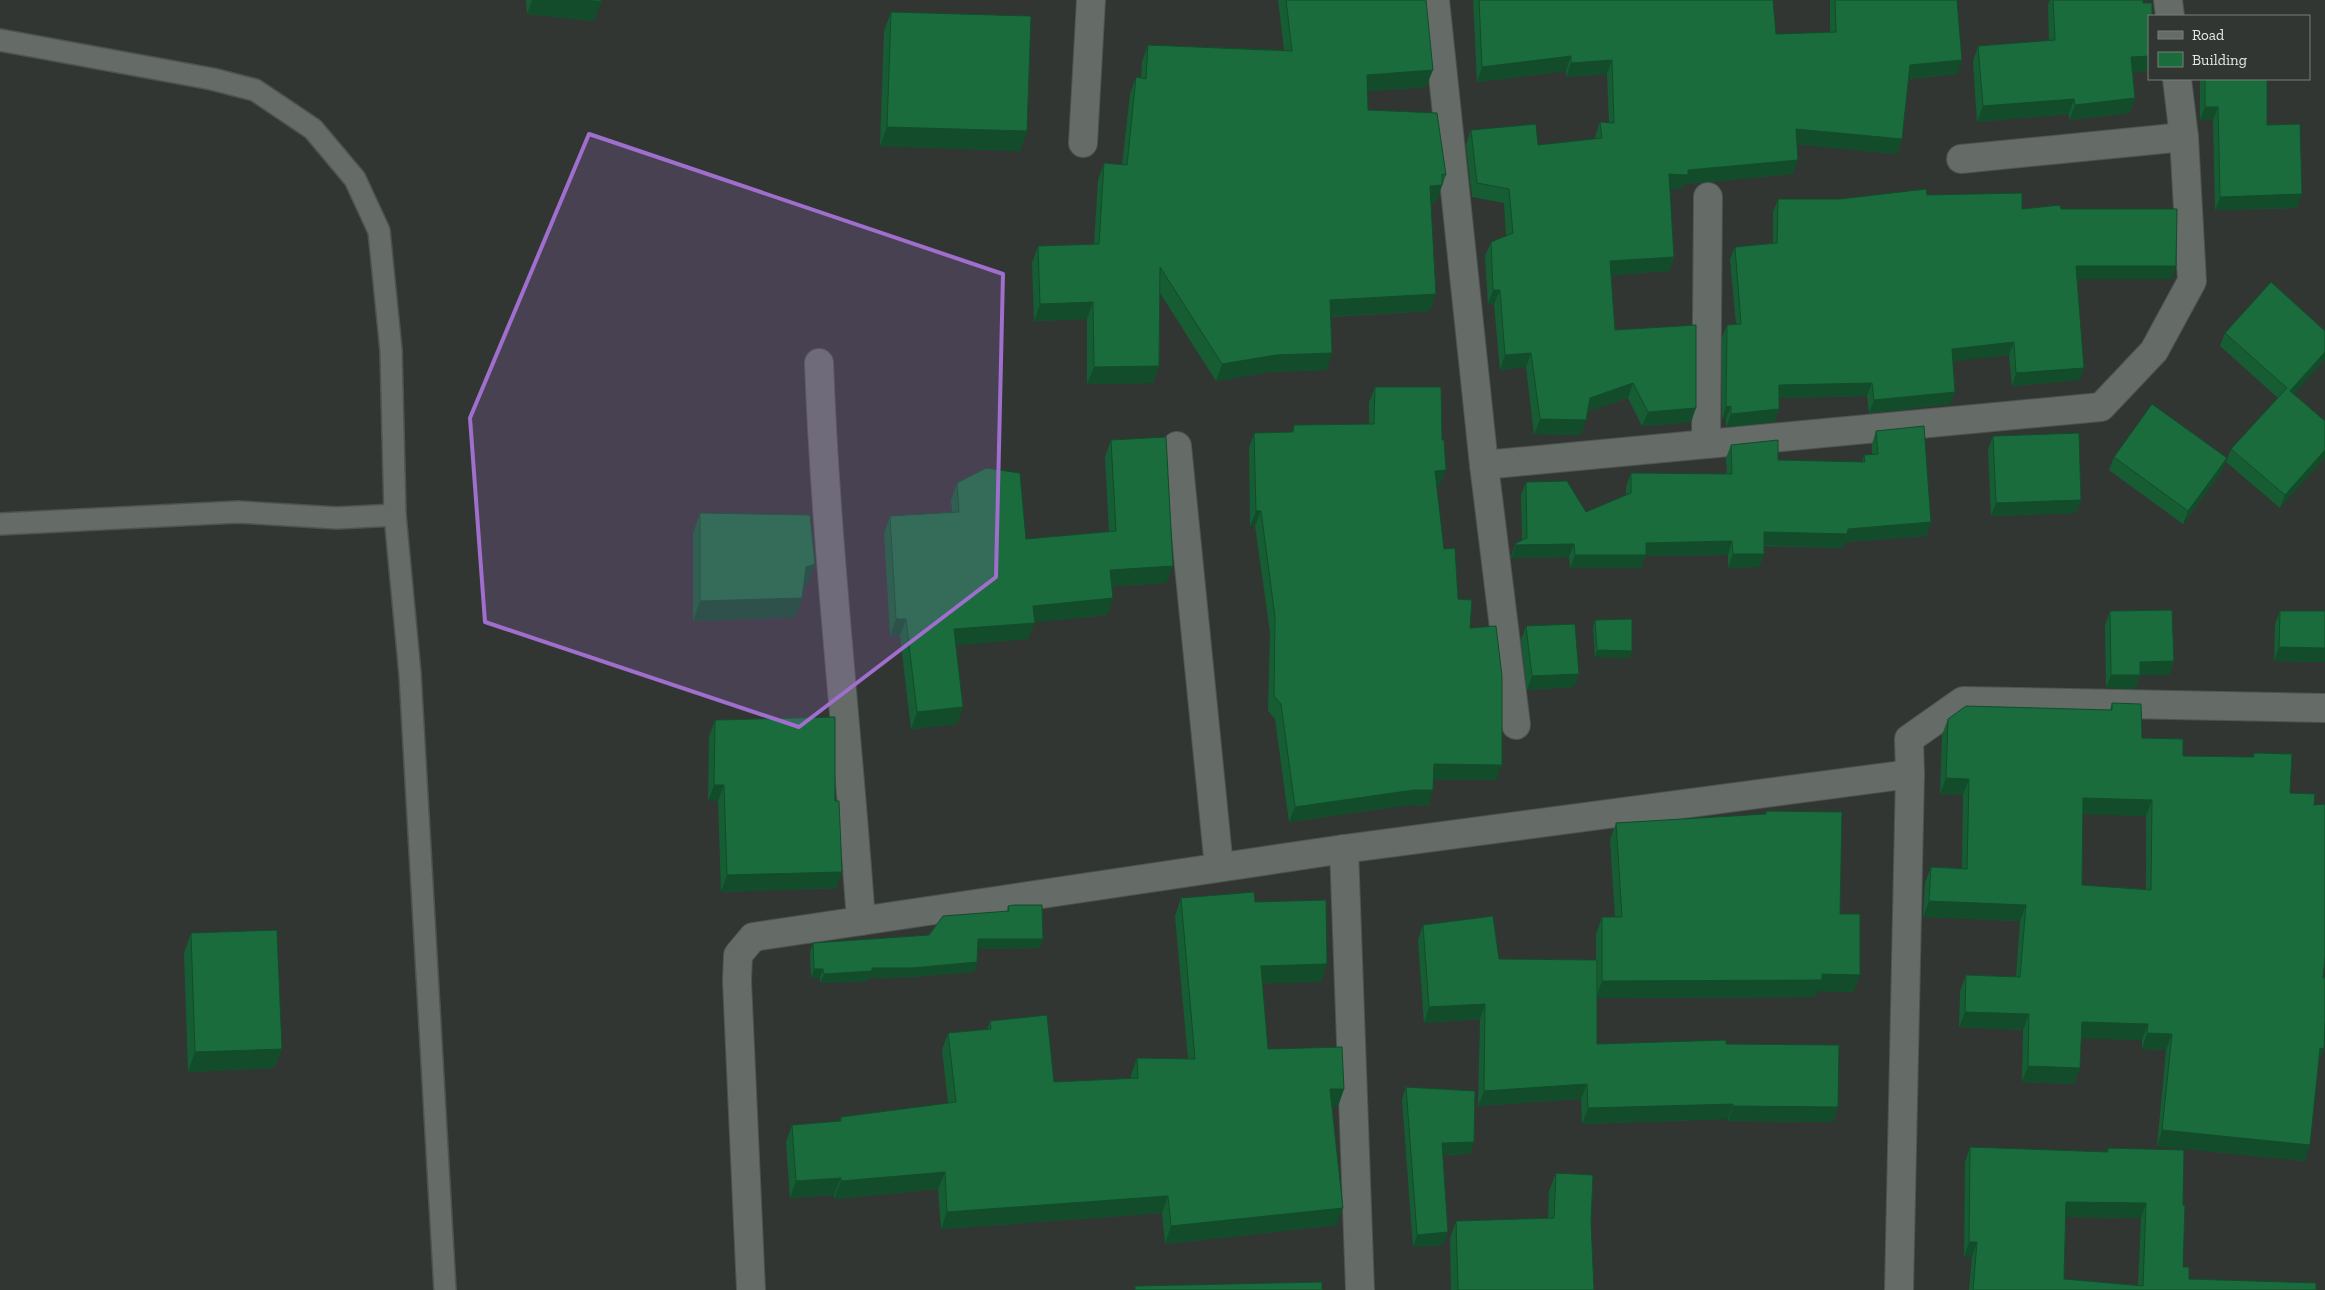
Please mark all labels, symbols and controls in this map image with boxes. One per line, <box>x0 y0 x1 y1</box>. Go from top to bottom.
legend <box>2148 15 2310 80</box>
text: Road <box>2192 26 2225 44</box>
text: Building <box>2192 51 2247 69</box>

